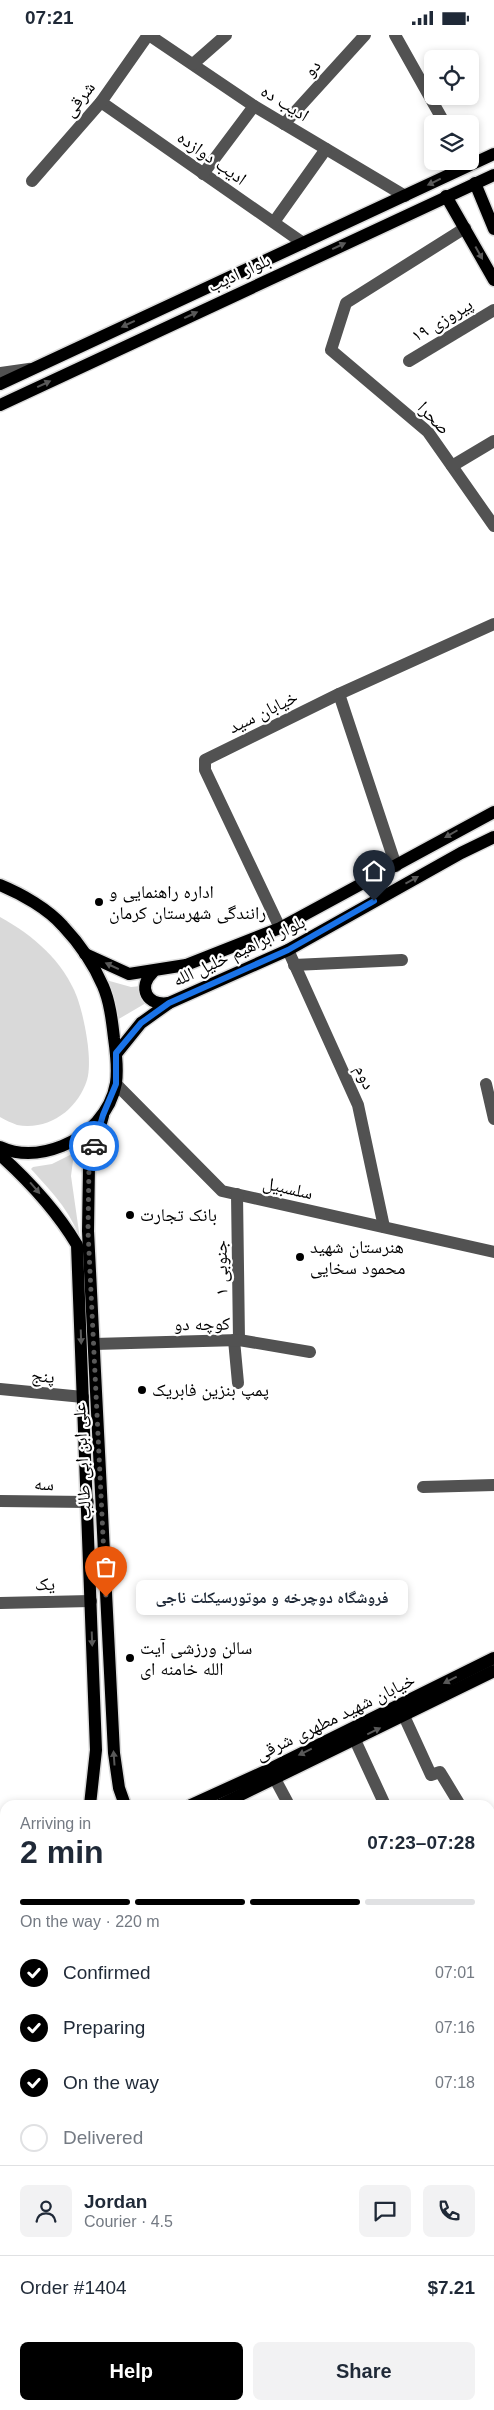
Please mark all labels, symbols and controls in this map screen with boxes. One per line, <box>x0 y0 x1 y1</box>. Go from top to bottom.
text: 07:21 <box>25 7 74 28</box>
map controls <box>424 50 479 170</box>
button: locate <box>424 50 479 105</box>
street label: دو <box>299 55 325 81</box>
street label: شرقی <box>59 78 100 121</box>
street label: ادیب ده <box>257 81 313 126</box>
button: layers <box>424 115 479 170</box>
street label: ادیب دوازده <box>173 127 250 189</box>
one-way arrow <box>427 178 441 186</box>
one-way arrow <box>332 242 346 250</box>
one-way arrow <box>475 246 483 261</box>
street label: بلوار ادیب <box>205 250 274 297</box>
street label: پیروزی ۱۹ <box>408 294 477 347</box>
one-way arrow <box>184 311 198 319</box>
one-way arrow <box>121 321 135 329</box>
one-way arrow <box>37 380 51 388</box>
street label: صحرا <box>414 397 454 439</box>
street label: خیابان سید <box>225 687 301 738</box>
one-way arrow <box>444 830 457 839</box>
pin <box>353 850 395 901</box>
icon: home <box>360 857 388 885</box>
one-way arrow <box>405 876 419 885</box>
place label: اداره راهنمایی و رانندگی شهرستان کرمان <box>109 882 266 924</box>
marker: اداره راهنمایی و رانندگی شهرستان کرمان <box>93 896 105 908</box>
street label: بلوار ابراهیم خلیل الله <box>170 912 309 992</box>
one-way arrow <box>105 962 119 970</box>
street label: دوم <box>349 1062 379 1093</box>
courier <box>69 1121 119 1171</box>
icon: car <box>80 1132 108 1160</box>
street label: سلسبیل <box>261 1173 315 1204</box>
one-way arrow <box>29 1182 41 1194</box>
place label: بانک تجارت <box>140 1205 217 1226</box>
marker: بانک تجارت <box>124 1209 136 1221</box>
place label: هنرستان شهید محمود سخایی <box>310 1237 405 1279</box>
street label: جنوبی ۱ <box>211 1240 232 1296</box>
marker: هنرستان شهید محمود سخایی <box>294 1251 306 1263</box>
street label: کوچه دو <box>174 1314 231 1335</box>
one-way arrow <box>77 1329 85 1345</box>
street label: پنج <box>30 1365 56 1389</box>
place label: پمپ بنزین فابریک <box>152 1380 269 1401</box>
marker: پمپ بنزین فابریک <box>136 1384 148 1396</box>
street label: علی ابن ابی طالب <box>69 1402 96 1520</box>
street label: سه <box>34 1474 54 1494</box>
pin <box>85 1546 127 1597</box>
icon: bag <box>92 1553 120 1581</box>
street label: یک <box>35 1574 55 1594</box>
callout: فروشگاه دوچرخه و موتورسیکلت ناجی <box>136 1579 408 1615</box>
text: فروشگاه دوچرخه و موتورسیکلت ناجی <box>156 1589 388 1606</box>
one-way arrow <box>89 1631 97 1647</box>
place label: سالن ورزشى آیت الله خامنه اى <box>140 1638 252 1680</box>
marker: سالن ورزشى آیت الله خامنه اى <box>124 1652 136 1664</box>
street label: خیابان شهید مطهری شرقی <box>252 1670 419 1765</box>
one-way arrow <box>443 1676 458 1684</box>
one-way arrow <box>367 1726 382 1735</box>
one-way arrow <box>298 1748 312 1756</box>
one-way arrow <box>110 1749 118 1765</box>
text: Arriving in <box>20 1815 91 1832</box>
text: 07:23–07:28 <box>367 1832 475 1853</box>
text: 2 min <box>20 1834 104 1870</box>
text: On the way · 220 m <box>20 1913 160 1930</box>
icon: check <box>20 1959 48 1987</box>
text: Confirmed <box>63 1962 151 1983</box>
text: 07:01 <box>435 1964 475 1981</box>
icon: check <box>20 2014 48 2042</box>
text: Preparing <box>63 2017 145 2038</box>
text: 07:16 <box>435 2019 475 2036</box>
icon: check <box>20 2069 48 2097</box>
text: On the way <box>63 2072 159 2093</box>
text: 07:18 <box>435 2074 475 2091</box>
text: Delivered <box>63 2127 143 2148</box>
button: person <box>20 2185 72 2237</box>
button: chat <box>359 2185 411 2237</box>
button: phone <box>423 2185 475 2237</box>
text: Jordan <box>84 2191 147 2212</box>
text: Courier · 4.5 <box>84 2213 173 2230</box>
text: Order #1404 <box>20 2277 127 2298</box>
text: $7.21 <box>427 2277 475 2298</box>
button: Help <box>20 2342 243 2400</box>
button: Share <box>253 2342 475 2400</box>

